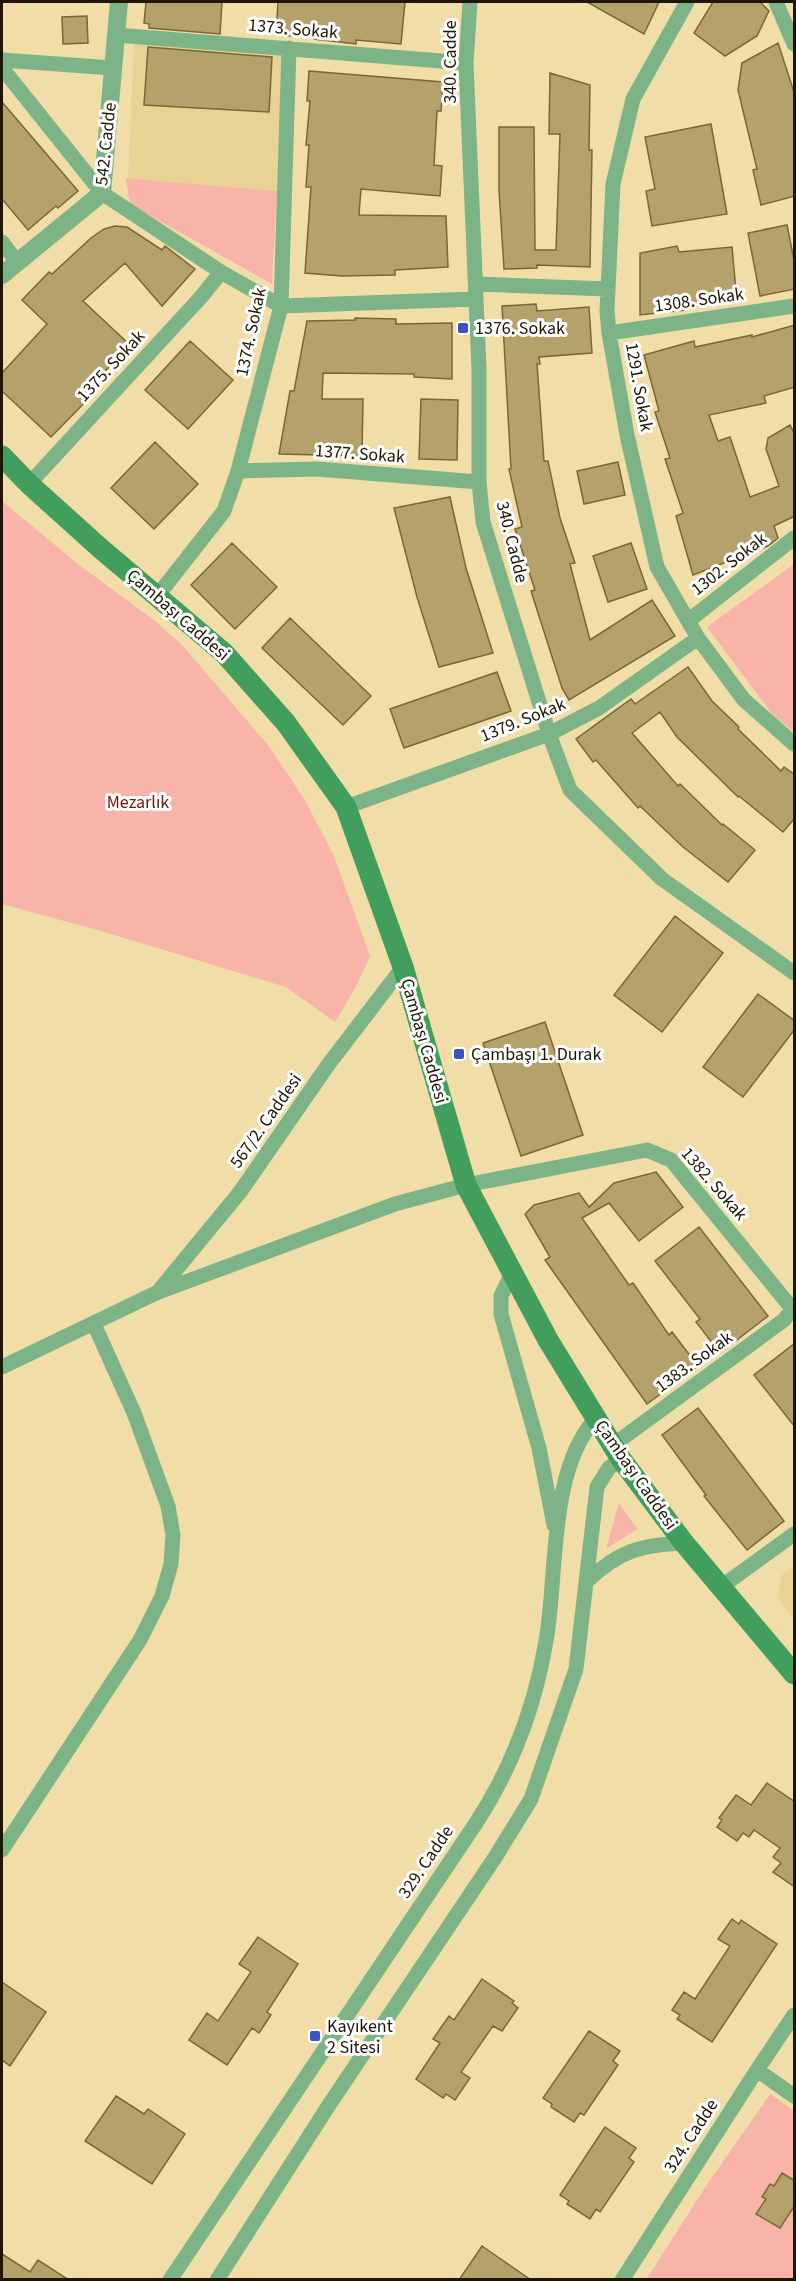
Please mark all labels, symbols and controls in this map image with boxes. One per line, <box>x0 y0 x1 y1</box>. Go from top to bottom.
street label: 1373. Sokak <box>247 13 339 45</box>
street label: 340. Cadde <box>438 20 463 104</box>
street label: 542. Cadde <box>89 101 123 187</box>
street label: 1308. Sokak <box>653 281 745 319</box>
street label: 1374. Sokak <box>229 285 273 379</box>
place label: 1376. Sokak <box>475 316 565 341</box>
marker: 1376. Sokak <box>456 321 470 335</box>
street label: 1375. Sokak <box>71 325 151 407</box>
street label: 1291. Sokak <box>619 341 659 434</box>
street label: 1377. Sokak <box>314 438 406 470</box>
street label: 340. Cadde <box>490 499 534 585</box>
street label: 1302. Sokak <box>686 526 772 602</box>
street label: Çambaşı Caddesi <box>121 563 235 667</box>
street label: 1379. Sokak <box>477 692 569 748</box>
park label: Mezarlık <box>107 790 169 815</box>
street label: Çambaşı Caddesi <box>394 976 454 1106</box>
place label: Çambaşı 1. Durak <box>471 1042 601 1067</box>
marker: Çambaşı 1. Durak <box>452 1047 466 1061</box>
street label: 567/2. Caddesi <box>224 1069 308 1173</box>
street label: 1382. Sokak <box>675 1142 753 1226</box>
street label: 1383. Sokak <box>650 1325 738 1399</box>
street label: Çambaşı Caddesi <box>589 1415 683 1535</box>
street label: 329. Cadde <box>392 1820 460 1903</box>
place label: Kayıkent 2 Sitesi <box>327 2014 393 2060</box>
marker: Kayıkent 2 Sitesi <box>308 2029 322 2043</box>
street label: 324. Cadde <box>658 2094 724 2178</box>

